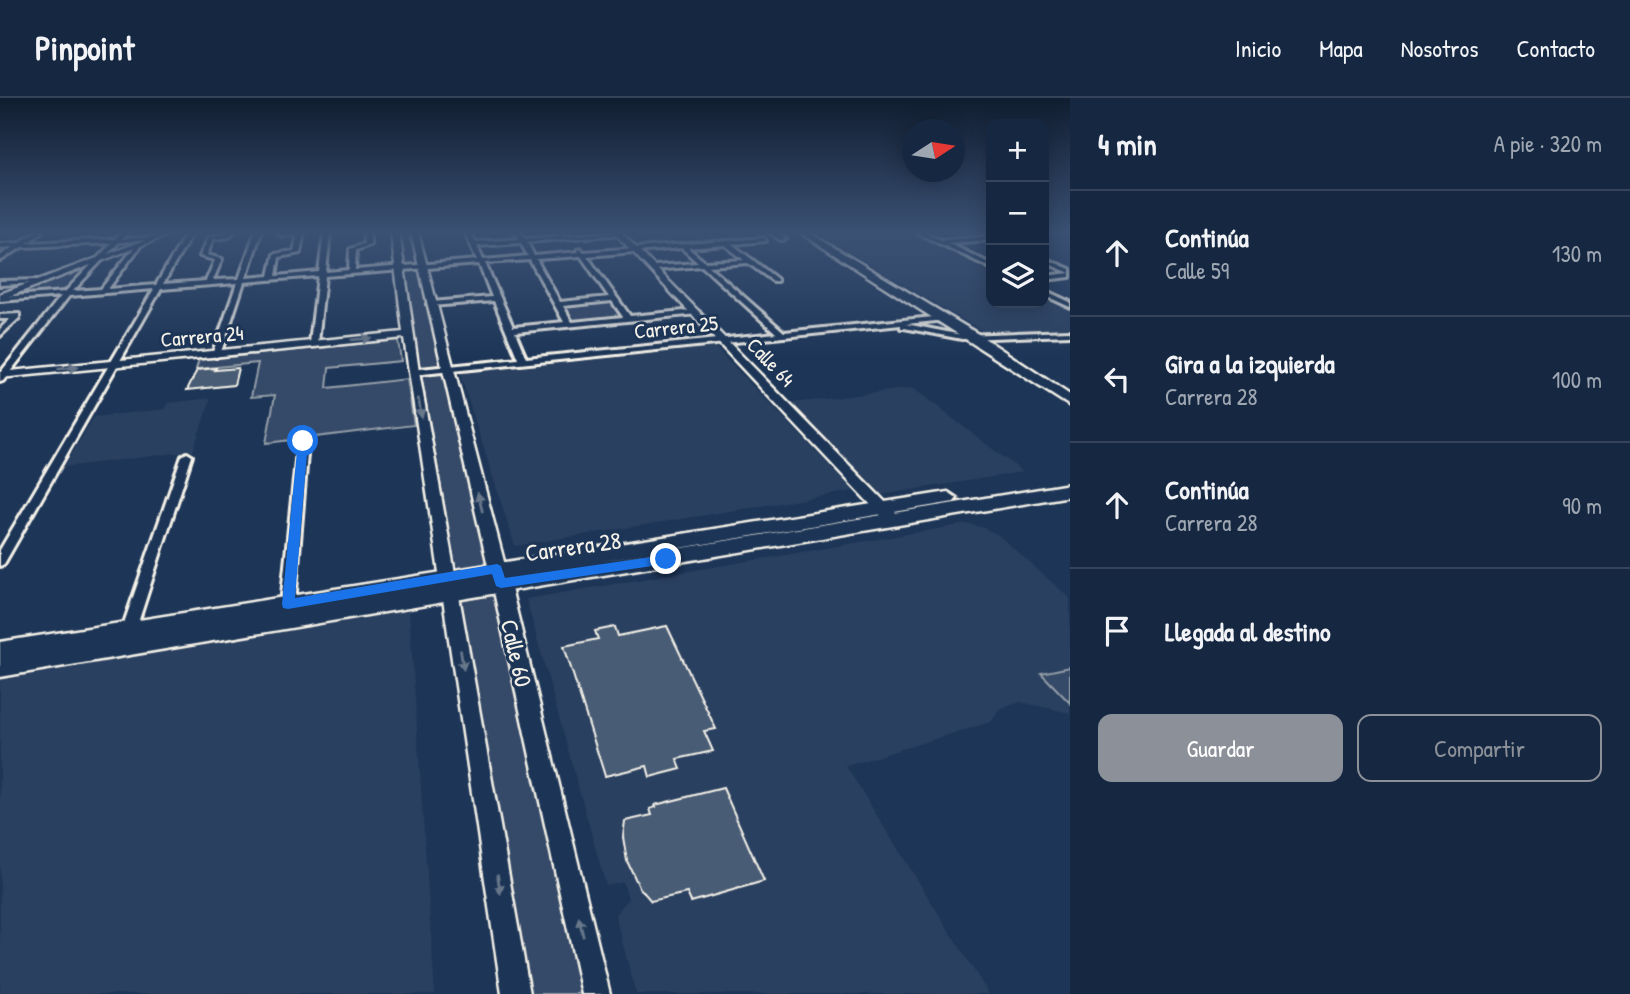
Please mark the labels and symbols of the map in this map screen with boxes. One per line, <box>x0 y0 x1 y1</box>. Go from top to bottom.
north arrow <box>902 119 965 182</box>
street label: Carrera 25 <box>633 308 719 346</box>
street label: Carrera 24 <box>159 318 245 354</box>
street label: Calle 64 <box>740 331 802 393</box>
one-way arrow <box>350 333 372 344</box>
one-way arrow <box>57 363 79 374</box>
one-way arrow <box>415 397 426 419</box>
route start <box>287 425 318 456</box>
one-way arrow <box>474 491 485 513</box>
street label: Carrera 28 <box>523 523 623 569</box>
route end <box>650 543 681 574</box>
street label: Calle 60 <box>494 616 540 690</box>
one-way arrow <box>457 649 468 671</box>
one-way arrow <box>494 873 505 895</box>
one-way arrow <box>575 916 586 938</box>

